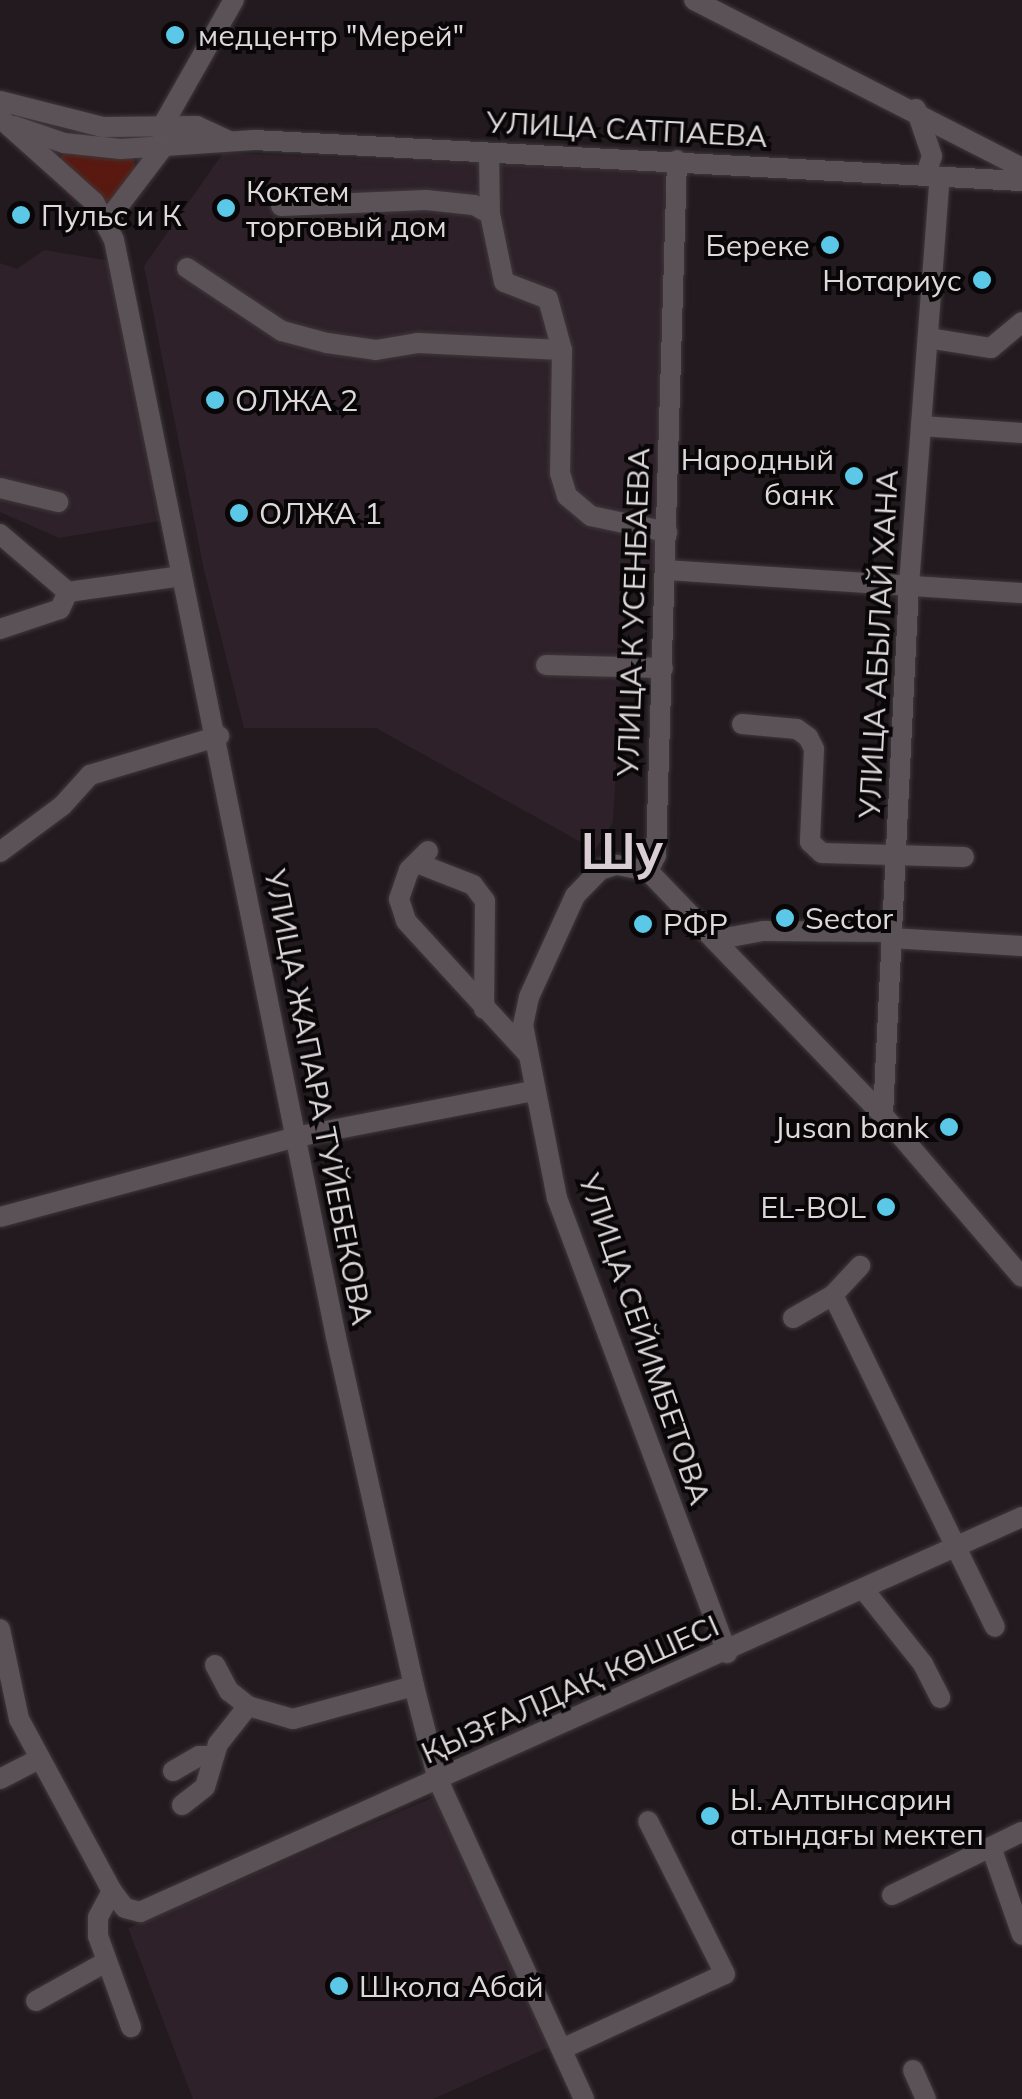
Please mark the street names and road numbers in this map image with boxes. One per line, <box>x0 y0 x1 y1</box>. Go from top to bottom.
street label: УЛИЦА САТПАЕВА <box>485 104 769 154</box>
street label: УЛИЦА К УСЕНБАЕВА <box>609 447 657 777</box>
street label: УЛИЦА АБЫЛАЙ ХАНА <box>851 469 905 819</box>
street label: УЛИЦА ЖАПАРА ТУЙЕБЕКОВА <box>257 866 381 1328</box>
street label: УЛИЦА СЕЙИМБЕТОВА <box>571 1169 719 1509</box>
street label: ҚЫЗҒАЛДАҚ КӨШЕСІ <box>416 1607 724 1771</box>

